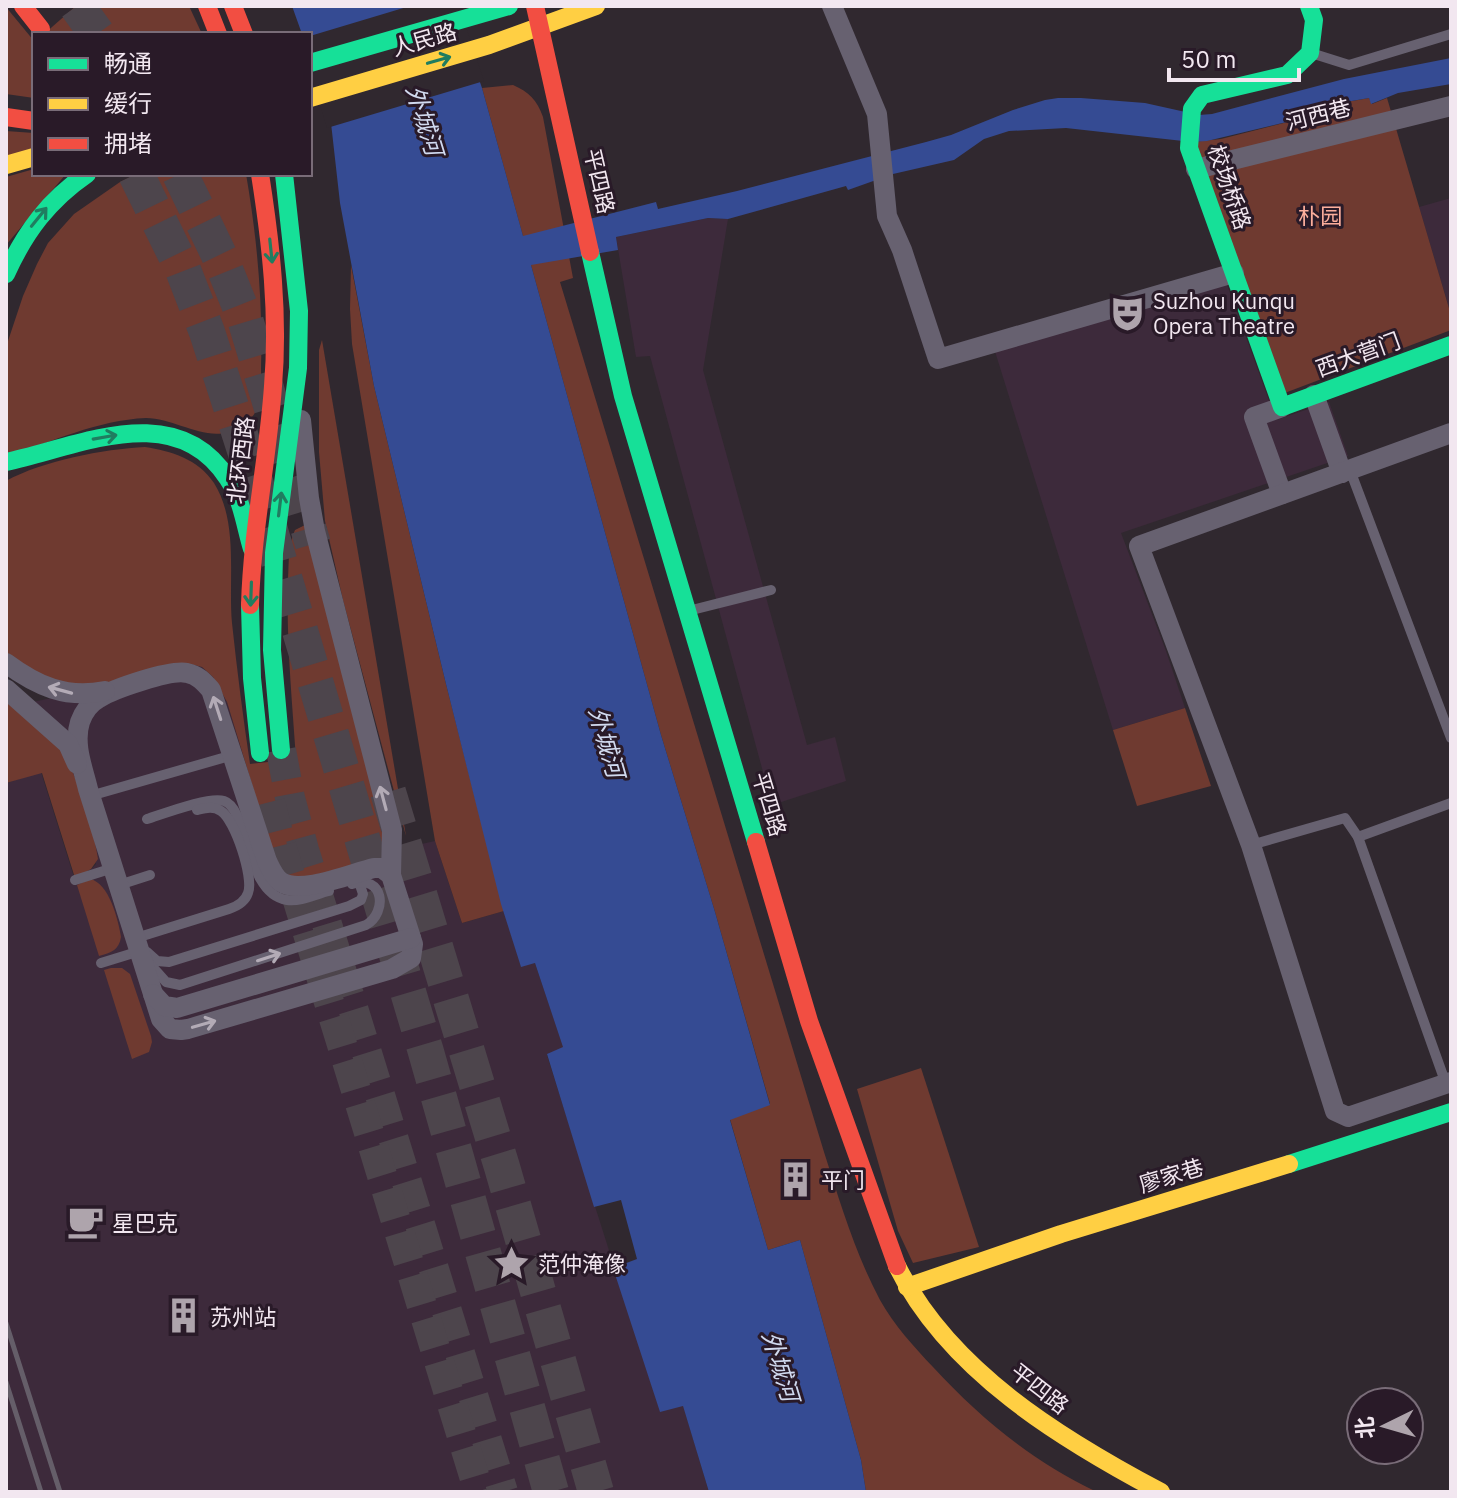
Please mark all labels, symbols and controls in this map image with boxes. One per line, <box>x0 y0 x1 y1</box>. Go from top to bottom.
street label: 人民路 <box>388 16 460 62</box>
legend <box>32 32 312 176</box>
scale bar <box>1169 32 1299 82</box>
text: 50 m <box>1181 43 1236 75</box>
text: 畅通 <box>104 47 152 79</box>
one-way arrow <box>425 52 451 67</box>
water label: 外城河 <box>399 81 452 163</box>
text: 缓行 <box>104 87 152 119</box>
street label: 河西巷 <box>1282 92 1354 136</box>
text: 拥堵 <box>104 127 152 159</box>
street label: 校场桥路 <box>1202 141 1258 233</box>
street label: 平四路 <box>578 146 622 216</box>
park label: 朴园 <box>1298 201 1342 230</box>
one-way arrow <box>30 207 47 228</box>
one-way arrow <box>263 237 278 264</box>
place label: Suzhou Kunqu Opera Theatre <box>1153 286 1295 340</box>
theatre icon: Suzhou Kunqu Opera Theatre <box>1108 294 1146 332</box>
street label: 西大营门 <box>1312 325 1404 383</box>
street label: 北环西路 <box>220 415 260 505</box>
one-way arrow <box>92 428 118 443</box>
one-way arrow <box>273 491 288 518</box>
one-way arrow <box>244 580 259 607</box>
one-way arrow <box>48 682 74 697</box>
one-way arrow <box>209 696 224 721</box>
water label: 外城河 <box>582 703 633 785</box>
street label: 平四路 <box>746 768 794 840</box>
one-way arrow <box>375 785 390 811</box>
one-way arrow <box>255 949 281 964</box>
one-way arrow <box>191 1016 217 1031</box>
street label: 廖家巷 <box>1135 1151 1207 1199</box>
building icon: 平门 <box>776 1160 814 1198</box>
place label: 平门 <box>821 1165 865 1194</box>
cafe icon: 星巴克 <box>67 1203 105 1241</box>
place label: 星巴克 <box>112 1208 178 1237</box>
place icon: 范仲淹像 <box>493 1244 531 1282</box>
place label: 范仲淹像 <box>538 1249 626 1278</box>
building icon: 苏州站 <box>165 1297 203 1335</box>
place label: 苏州站 <box>210 1302 276 1331</box>
water label: 外城河 <box>755 1327 808 1409</box>
street label: 平四路 <box>1005 1356 1075 1420</box>
north arrow <box>1345 1386 1425 1466</box>
text: 北 <box>1349 1416 1380 1440</box>

